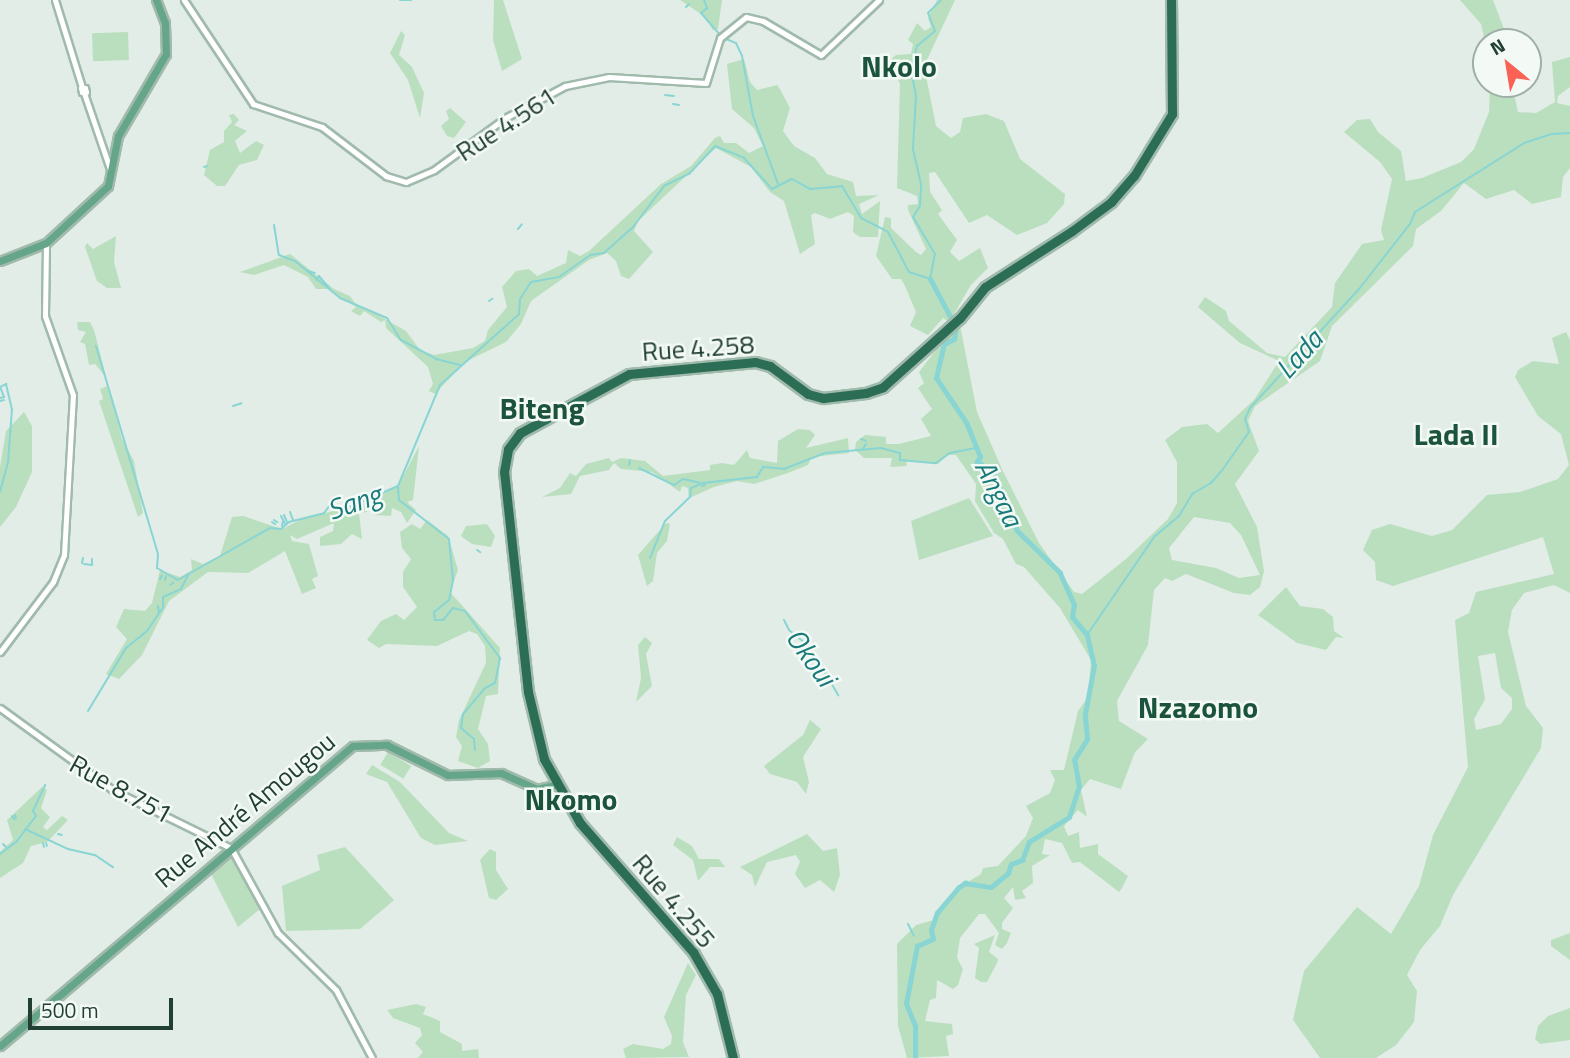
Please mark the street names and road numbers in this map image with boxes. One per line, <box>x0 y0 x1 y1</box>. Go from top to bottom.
street label: Rue 4.561 <box>450 80 562 168</box>
street label: Rue 4.258 <box>641 329 755 367</box>
street label: Rue André Amougou <box>149 726 341 894</box>
street label: Rue 8.751 <box>64 748 178 830</box>
street label: Rue 4.255 <box>626 848 722 954</box>

